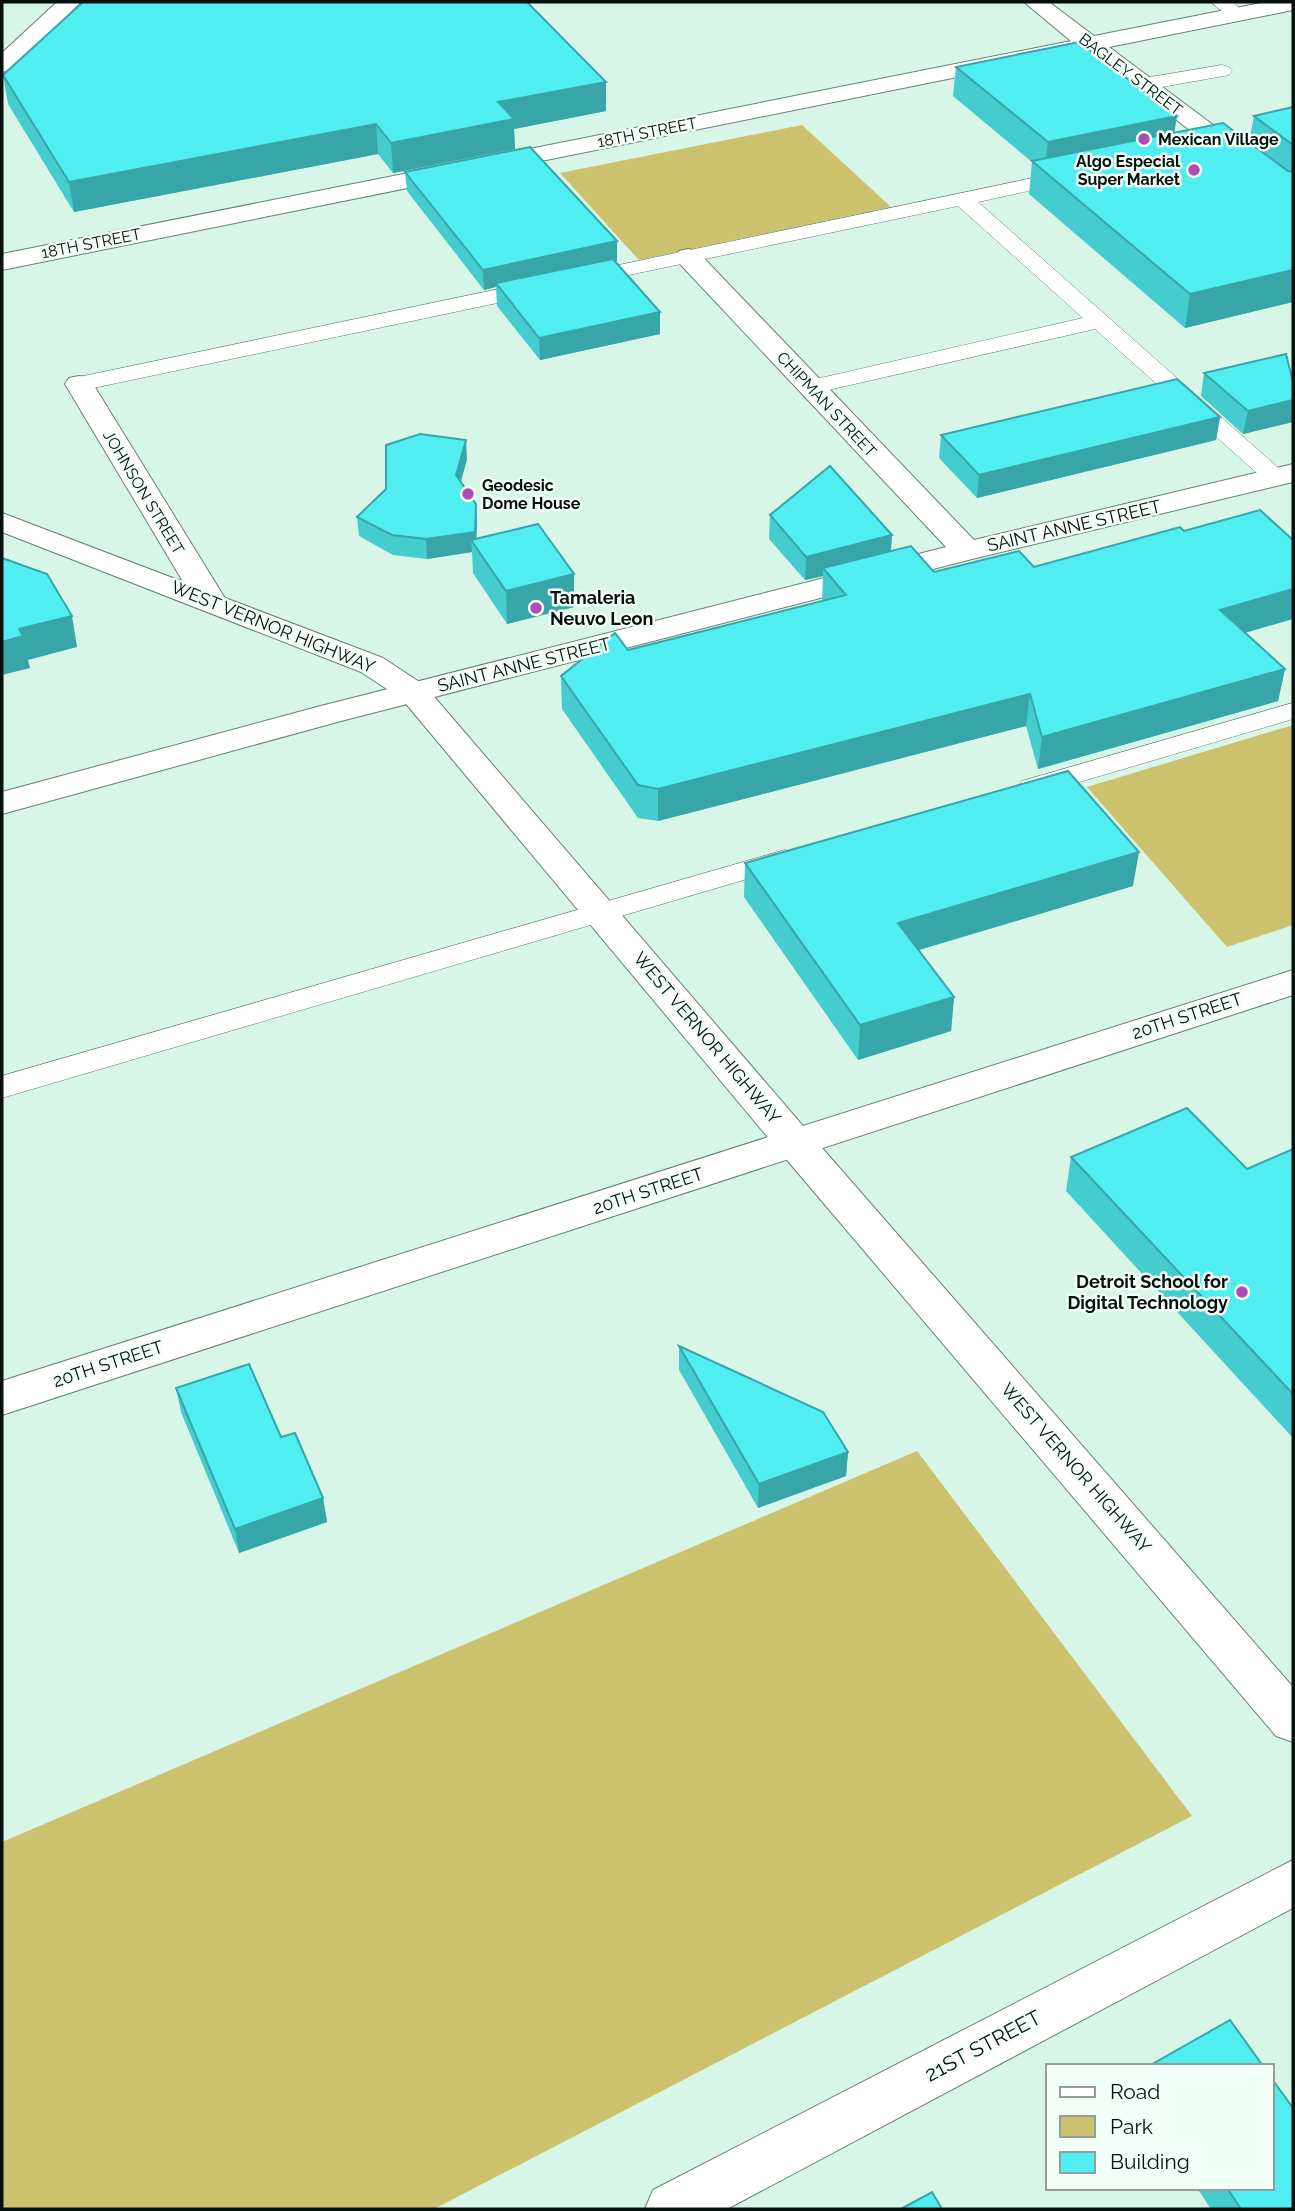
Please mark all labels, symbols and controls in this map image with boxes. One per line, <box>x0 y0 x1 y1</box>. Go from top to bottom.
street label: BAGLEY STREET <box>1075 29 1186 120</box>
street label: 18TH STREET <box>596 113 699 151</box>
place label: Mexican Village <box>1158 130 1279 149</box>
marker: Mexican Village <box>1136 131 1152 147</box>
place label: Algo Especial Super Market <box>1076 152 1181 189</box>
marker: Algo Especial Super Market <box>1186 162 1202 178</box>
street label: 18TH STREET <box>40 224 143 262</box>
street label: CHIPMAN STREET <box>773 348 881 461</box>
street label: JOHNSON STREET <box>99 427 188 558</box>
place label: Geodesic Dome House <box>482 476 581 513</box>
marker: Geodesic Dome House <box>460 486 476 502</box>
street label: SAINT ANNE STREET <box>985 495 1163 556</box>
street label: WEST VERNOR HIGHWAY <box>168 576 378 677</box>
place label: Tamaleria Neuvo Leon <box>550 587 653 629</box>
marker: Tamaleria Neuvo Leon <box>528 600 544 616</box>
street label: SAINT ANNE STREET <box>435 633 613 696</box>
street label: WEST VERNOR HIGHWAY <box>629 947 786 1128</box>
street label: 20TH STREET <box>1129 988 1245 1043</box>
street label: 20TH STREET <box>590 1163 706 1218</box>
place label: Detroit School for Digital Technology <box>1067 1271 1228 1313</box>
marker: Detroit School for Digital Technology <box>1234 1284 1250 1300</box>
street label: 20TH STREET <box>50 1336 166 1391</box>
street label: WEST VERNOR HIGHWAY <box>997 1379 1156 1557</box>
street label: 21ST STREET <box>920 2004 1045 2087</box>
legend <box>1046 2064 1274 2190</box>
text: Road <box>1110 2079 1160 2104</box>
text: Park <box>1110 2114 1153 2139</box>
text: Building <box>1110 2149 1190 2174</box>

